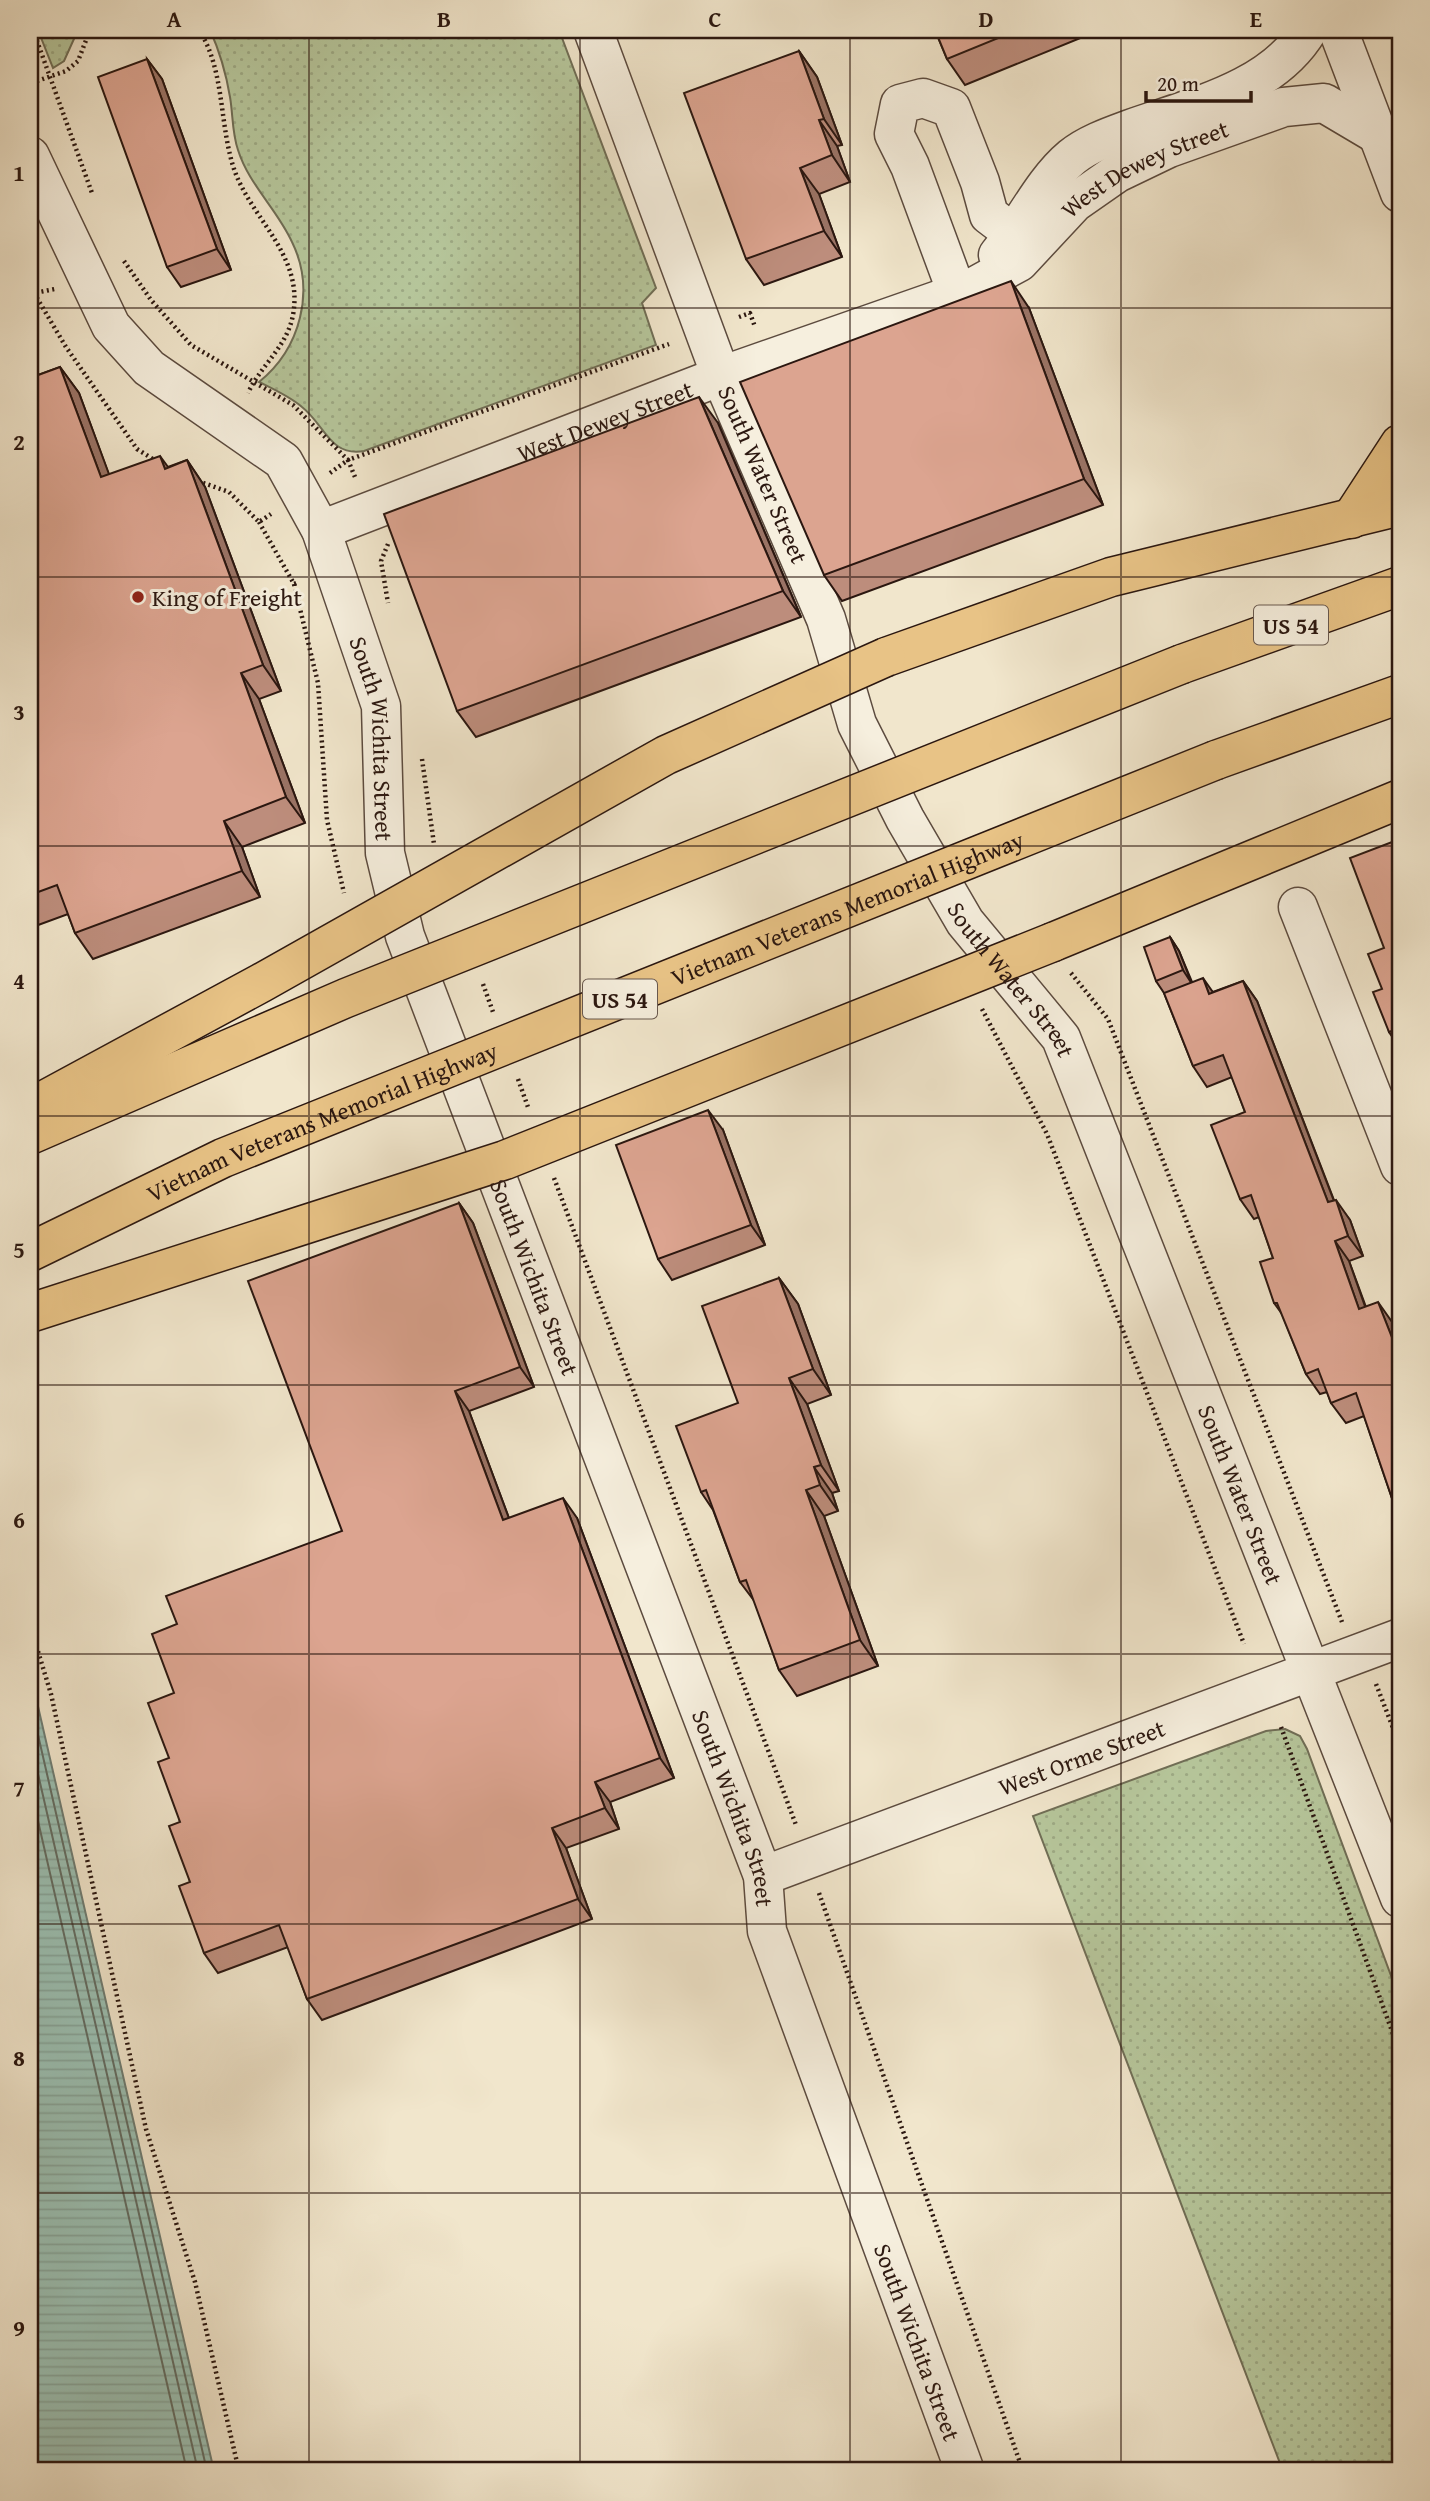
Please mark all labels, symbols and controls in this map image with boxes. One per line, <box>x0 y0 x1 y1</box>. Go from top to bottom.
text: A <box>167 2 182 35</box>
text: B <box>437 2 451 35</box>
text: C <box>708 2 722 35</box>
text: D <box>979 2 994 35</box>
text: E <box>1250 2 1262 35</box>
scale bar <box>1146 60 1252 104</box>
text: 20 m <box>1157 68 1199 99</box>
street label: West Dewey Street <box>1052 111 1234 225</box>
text: 1 <box>13 156 25 189</box>
street label: West Dewey Street <box>512 371 698 470</box>
street label: South Water Street <box>710 380 818 569</box>
text: 2 <box>13 425 25 458</box>
place label: King of Freight <box>152 580 303 615</box>
marker: King of Freight <box>130 589 146 605</box>
road number: US 54 <box>1254 606 1328 645</box>
street label: South Wichita Street <box>341 632 402 842</box>
text: 3 <box>13 695 25 728</box>
street label: Vietnam Veterans Memorial Highway <box>665 821 1029 994</box>
street label: South Water Street <box>939 895 1084 1063</box>
text: 4 <box>13 964 25 997</box>
road number: US 54 <box>583 980 657 1018</box>
street label: Vietnam Veterans Memorial Highway <box>140 1032 503 1210</box>
street label: South Wichita Street <box>482 1174 588 1381</box>
text: 5 <box>13 1233 25 1266</box>
street label: South Water Street <box>1190 1399 1292 1590</box>
text: 6 <box>13 1503 25 1536</box>
street label: South Wichita Street <box>684 1704 783 1909</box>
street label: West Orme Street <box>993 1710 1170 1804</box>
text: 7 <box>13 1772 25 1805</box>
text: 8 <box>13 2041 25 2074</box>
street label: South Wichita Street <box>866 2238 970 2446</box>
text: 9 <box>13 2311 25 2344</box>

